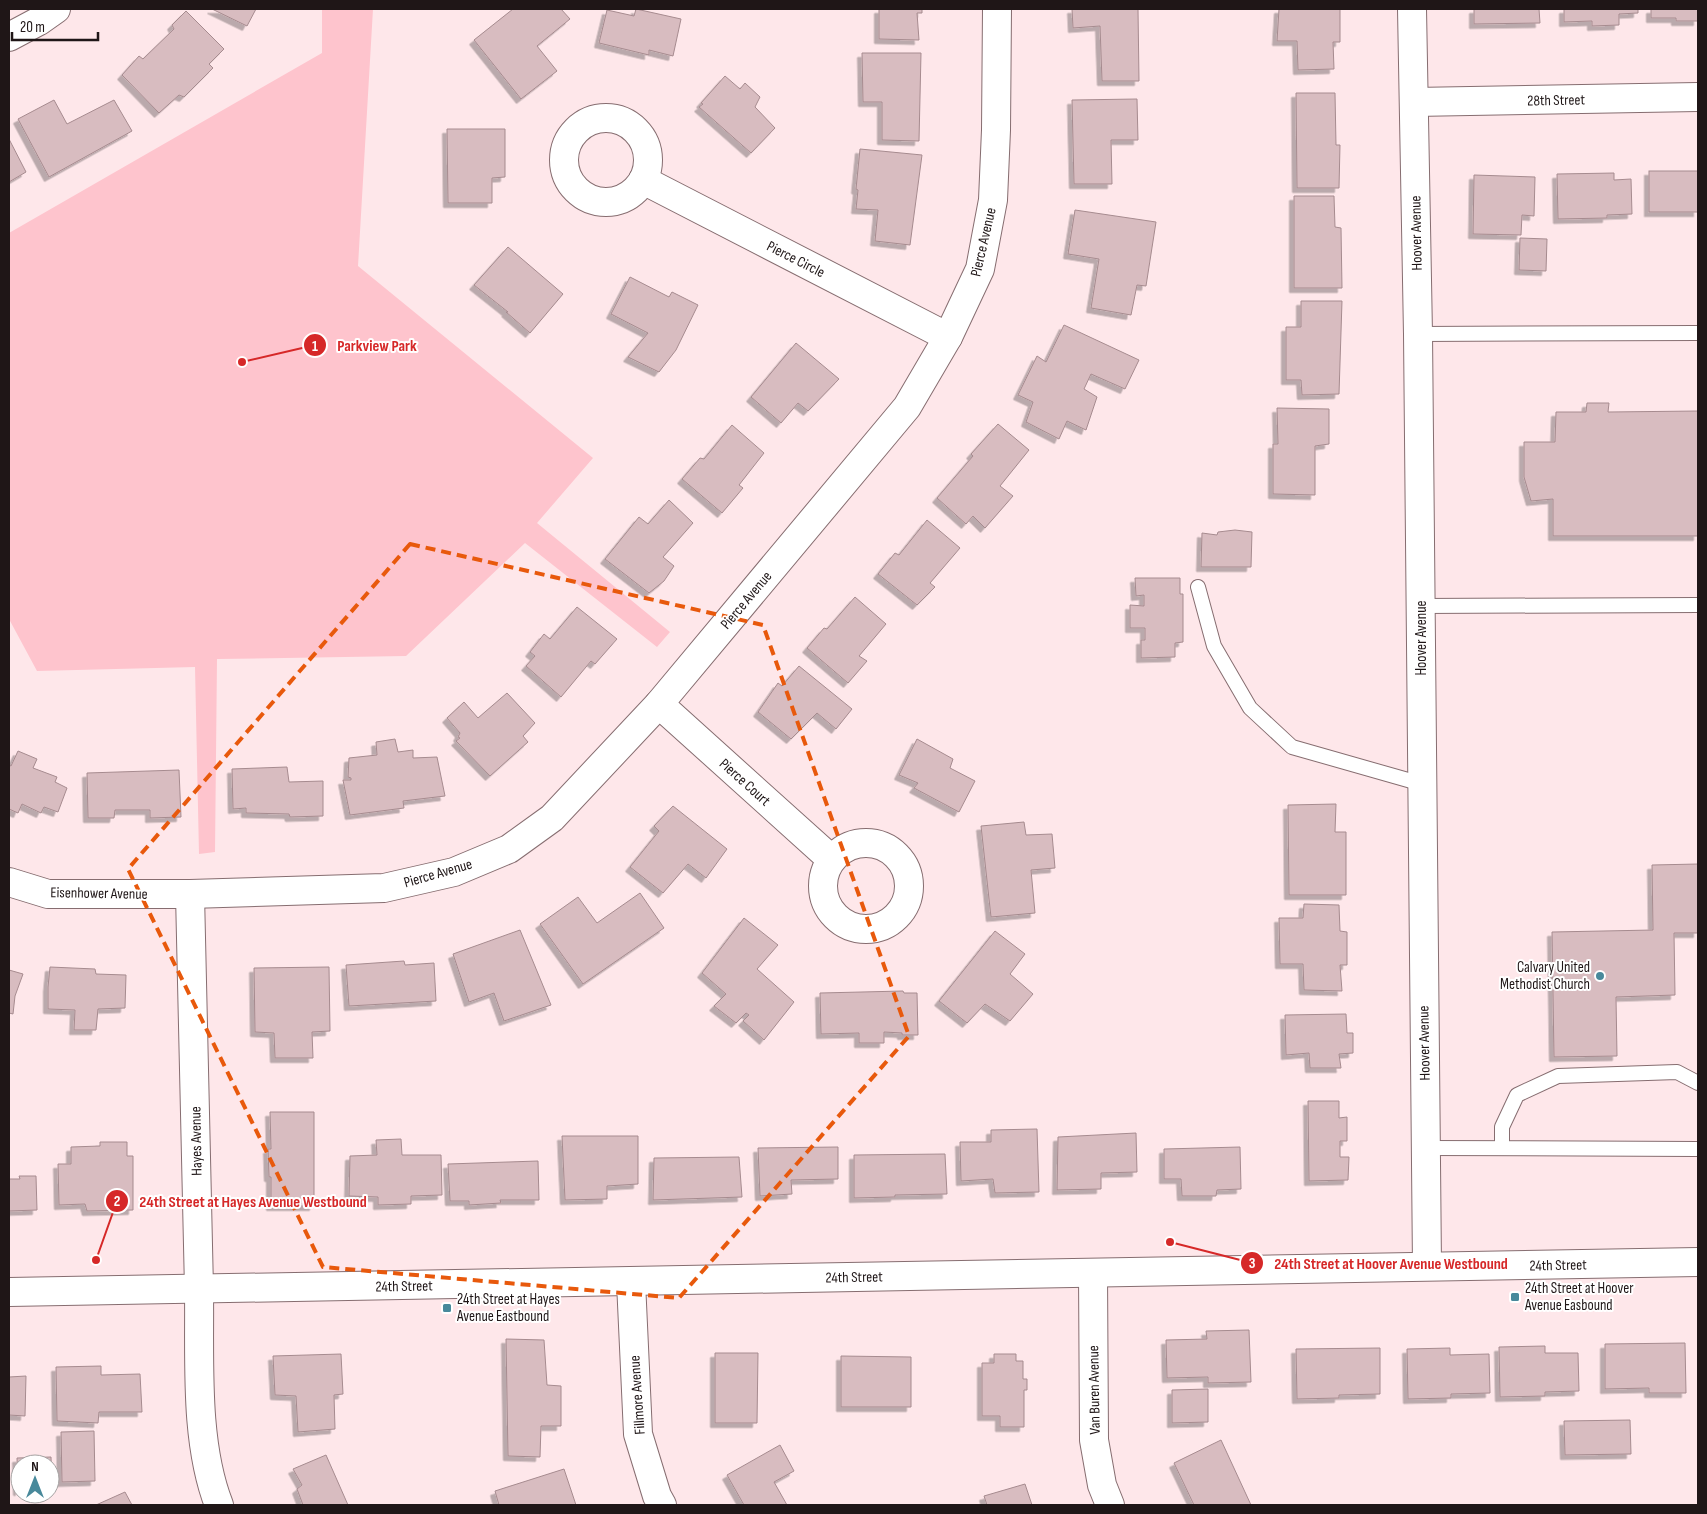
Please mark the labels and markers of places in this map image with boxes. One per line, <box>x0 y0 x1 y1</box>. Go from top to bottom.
callout: Parkview Park <box>302 330 427 361</box>
place label: Calvary United Methodist Church <box>1500 958 1590 994</box>
marker: Calvary United Methodist Church <box>1594 970 1606 982</box>
callout: 24th Street at Hayes Avenue Westbound <box>104 1186 377 1217</box>
callout: 24th Street at Hoover Avenue Westbound <box>1239 1247 1518 1278</box>
place label: 24th Street at Hoover Avenue Easbound <box>1524 1279 1634 1315</box>
place label: 24th Street at Hayes Avenue Eastbound <box>456 1290 560 1326</box>
marker: 24th Street at Hoover Avenue Easbound <box>1509 1291 1521 1303</box>
marker: 24th Street at Hayes Avenue Eastbound <box>441 1302 453 1314</box>

